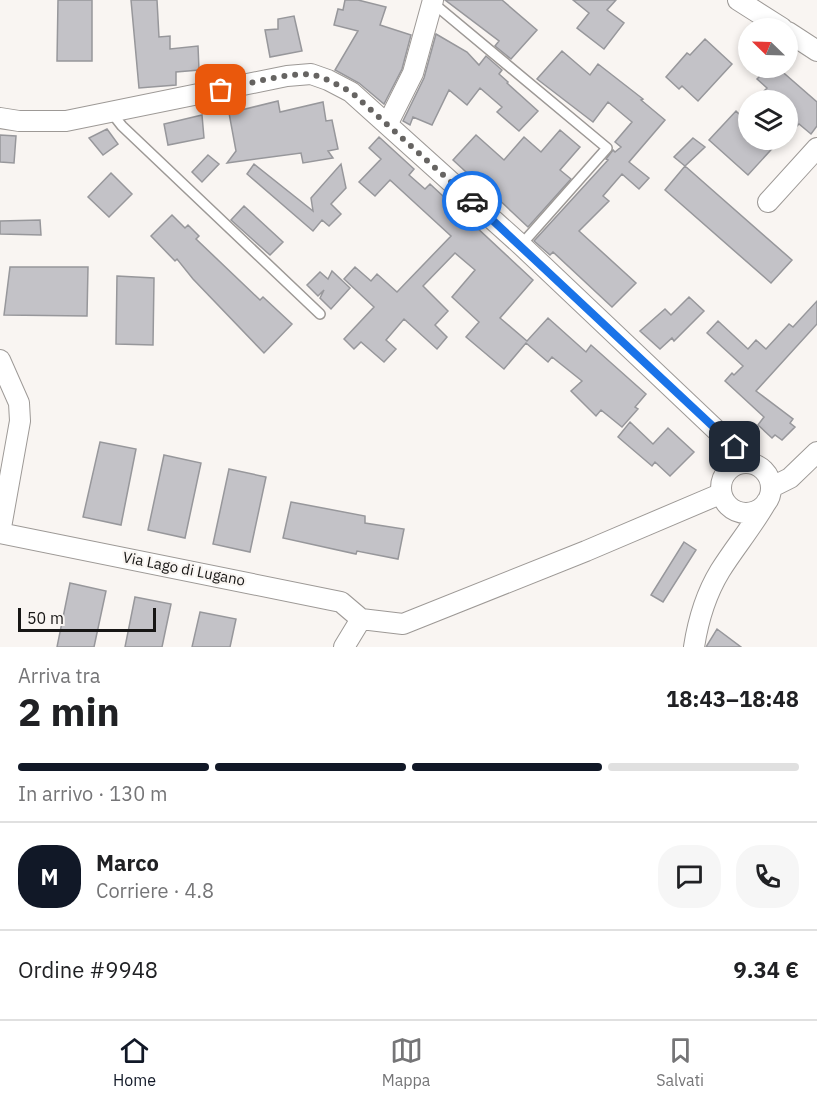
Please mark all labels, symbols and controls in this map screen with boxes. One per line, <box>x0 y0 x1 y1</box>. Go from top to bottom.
north arrow <box>738 18 798 78</box>
map controls <box>738 18 798 150</box>
pin <box>195 64 246 115</box>
icon: bag <box>204 73 237 106</box>
button: layers <box>738 90 798 150</box>
courier <box>442 171 502 231</box>
icon: car <box>456 185 489 218</box>
pin <box>709 421 760 472</box>
icon: home <box>718 430 751 463</box>
street label: Via Lago di Lugano <box>121 547 247 590</box>
scale bar <box>18 605 156 632</box>
text: 50 m <box>27 608 64 628</box>
text: Arriva tra <box>18 662 101 689</box>
text: 18:43–18:48 <box>666 684 799 713</box>
text: 2 min <box>18 686 120 737</box>
text: In arrivo · 130 m <box>18 780 167 807</box>
button: chat <box>658 845 721 908</box>
button: phone <box>736 845 799 908</box>
text: Marco <box>96 848 159 877</box>
text: M <box>40 862 59 891</box>
text: Corriere · 4.8 <box>96 877 214 904</box>
text: Ordine #9948 <box>18 955 158 984</box>
text: 9.34 € <box>734 955 799 984</box>
tab: Home <box>113 1034 156 1090</box>
tab: Mappa <box>382 1034 430 1090</box>
tab: Salvati <box>656 1034 704 1090</box>

